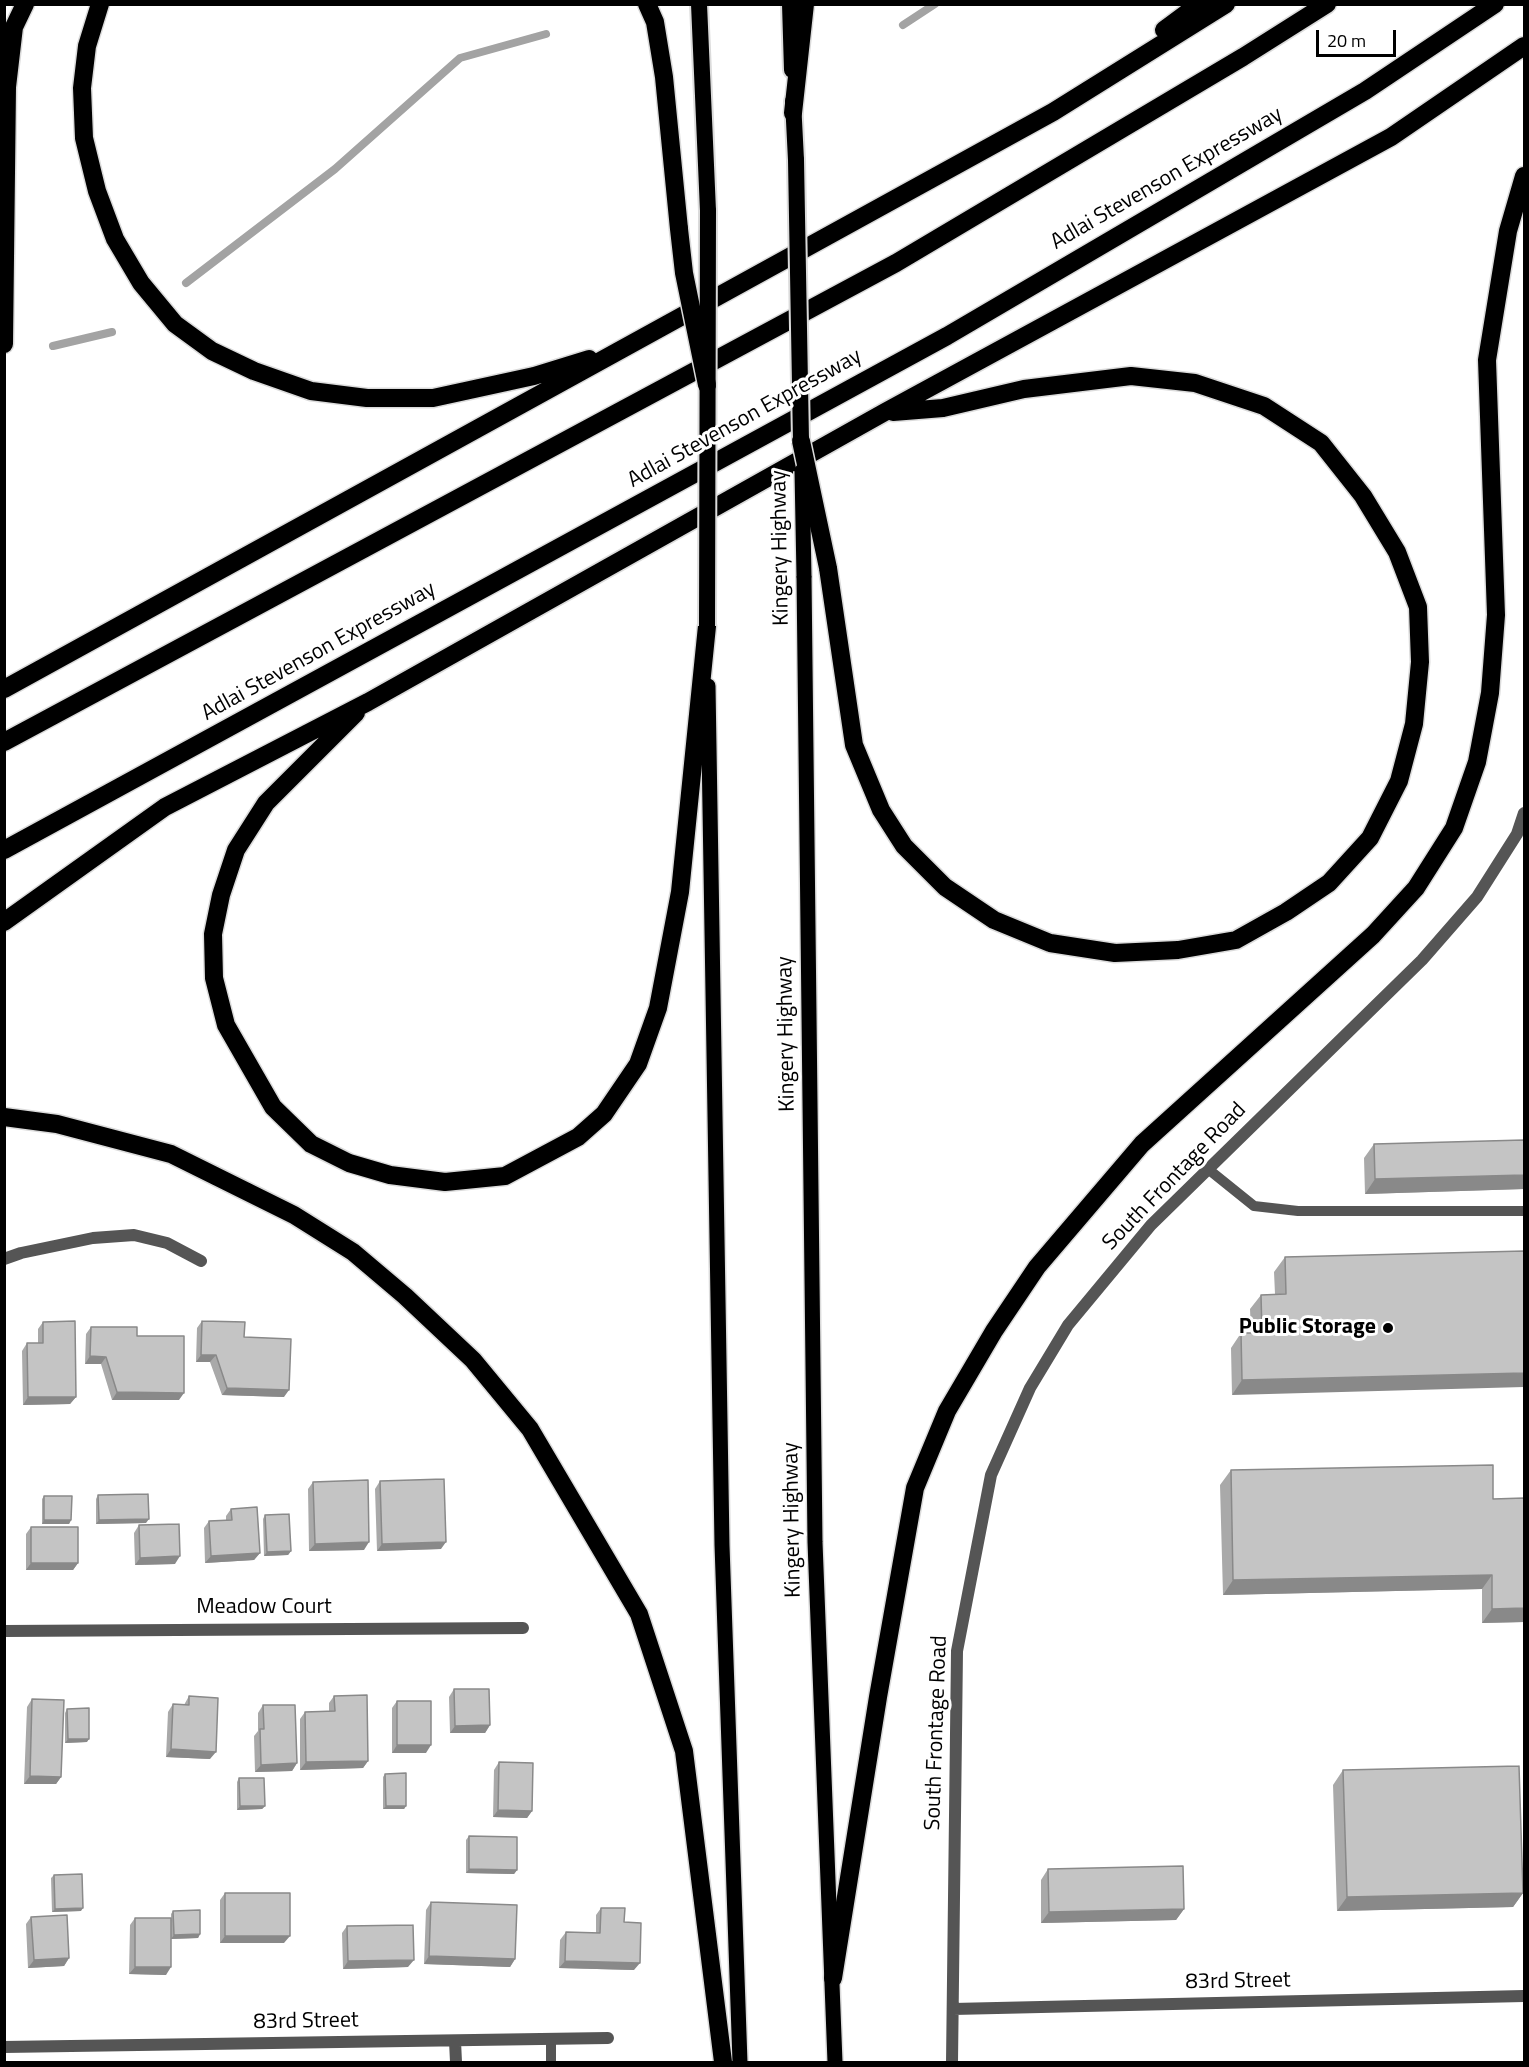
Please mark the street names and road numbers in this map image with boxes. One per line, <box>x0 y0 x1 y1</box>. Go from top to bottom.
street label: Adlai Stevenson Expressway <box>1046 102 1288 256</box>
street label: Adlai Stevenson Expressway <box>623 344 867 494</box>
street label: Kingery Highway <box>766 470 796 626</box>
street label: Adlai Stevenson Expressway <box>197 577 441 727</box>
street label: Kingery Highway <box>772 956 802 1112</box>
street label: South Frontage Road <box>1098 1098 1252 1256</box>
street label: Kingery Highway <box>778 1442 808 1598</box>
street label: Meadow Court <box>196 1595 332 1621</box>
street label: South Frontage Road <box>920 1635 954 1831</box>
street label: 83rd Street <box>1185 1968 1291 1996</box>
street label: 83rd Street <box>253 2008 359 2036</box>

